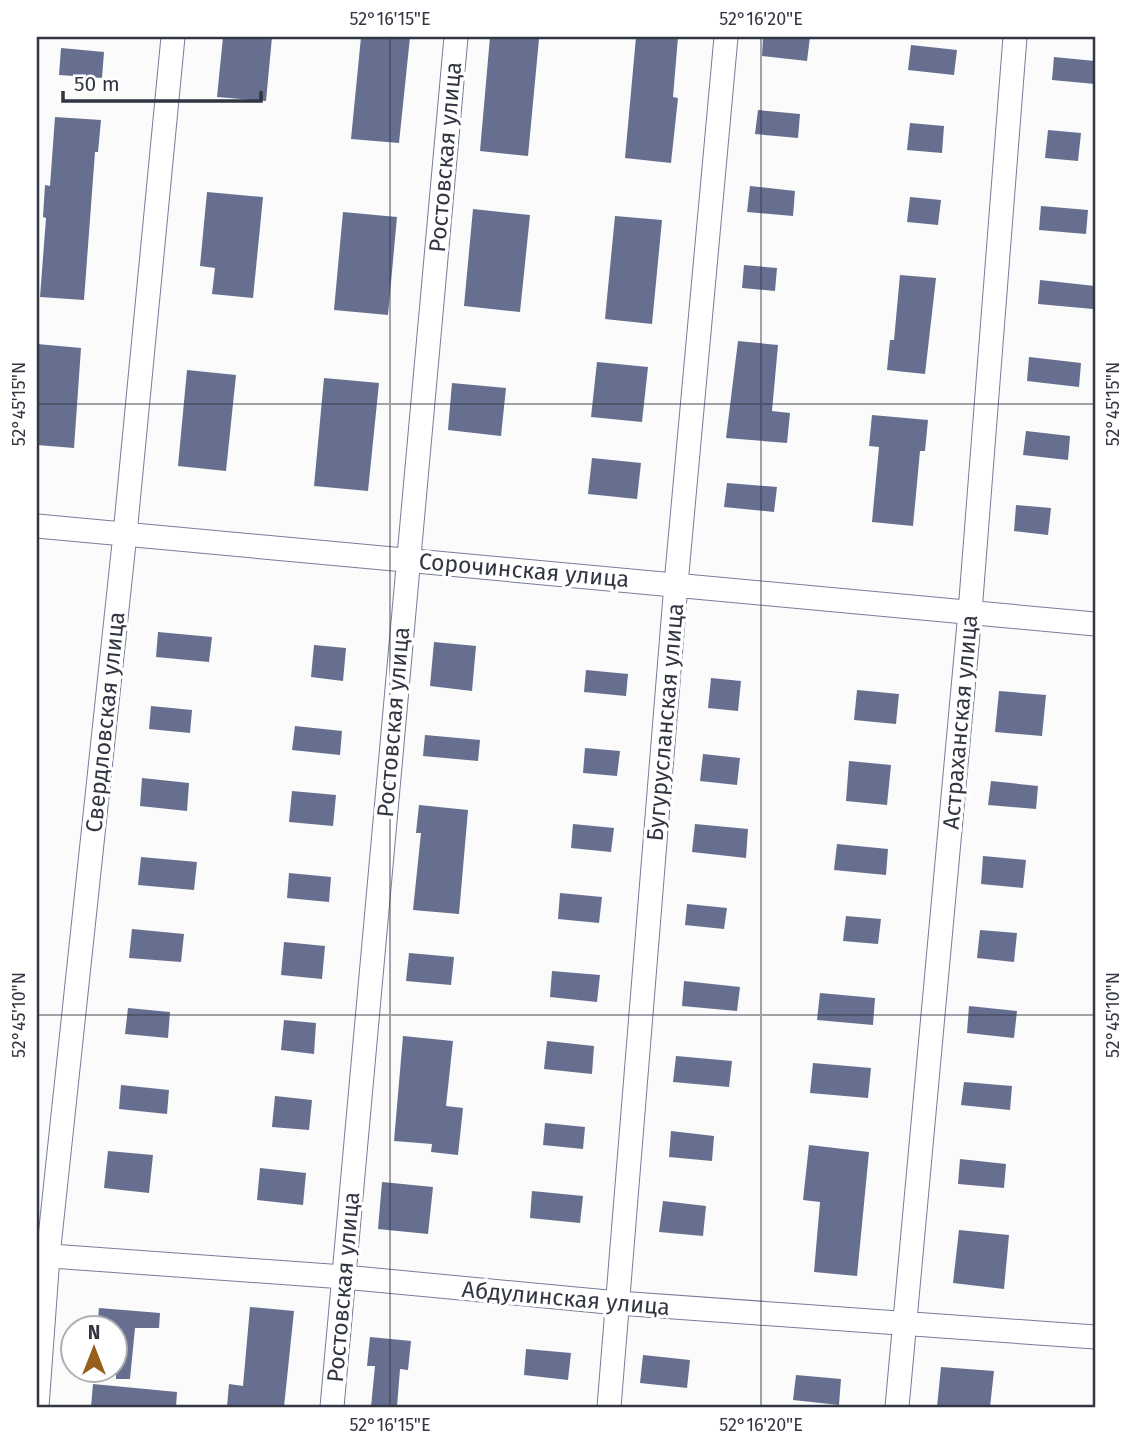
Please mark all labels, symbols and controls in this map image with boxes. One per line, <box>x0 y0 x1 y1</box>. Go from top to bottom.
text: 52°16'15"E <box>349 8 431 30</box>
text: 52°16'20"E <box>719 8 803 30</box>
scale bar <box>63 60 261 104</box>
street label: Ростовская улица <box>423 61 467 253</box>
text: 50 m <box>74 71 120 97</box>
text: 52°45'15"N <box>8 362 30 446</box>
text: 52°45'15"N <box>1102 362 1124 446</box>
street label: Сорочинская улица <box>418 547 630 593</box>
street label: Бугурусланская улица <box>641 602 689 842</box>
street label: Свердловская улица <box>79 610 131 834</box>
street label: Астраханская улица <box>937 613 983 831</box>
street label: Ростовская улица <box>371 626 415 818</box>
text: 52°45'10"N <box>8 972 30 1058</box>
text: 52°45'10"N <box>1102 972 1124 1058</box>
street label: Ростовская улица <box>321 1191 365 1383</box>
street label: Абдулинская улица <box>461 1275 671 1321</box>
north arrow <box>60 1314 130 1384</box>
text: N <box>88 1321 100 1344</box>
text: 52°16'15"E <box>349 1414 431 1436</box>
text: 52°16'20"E <box>719 1414 803 1436</box>

